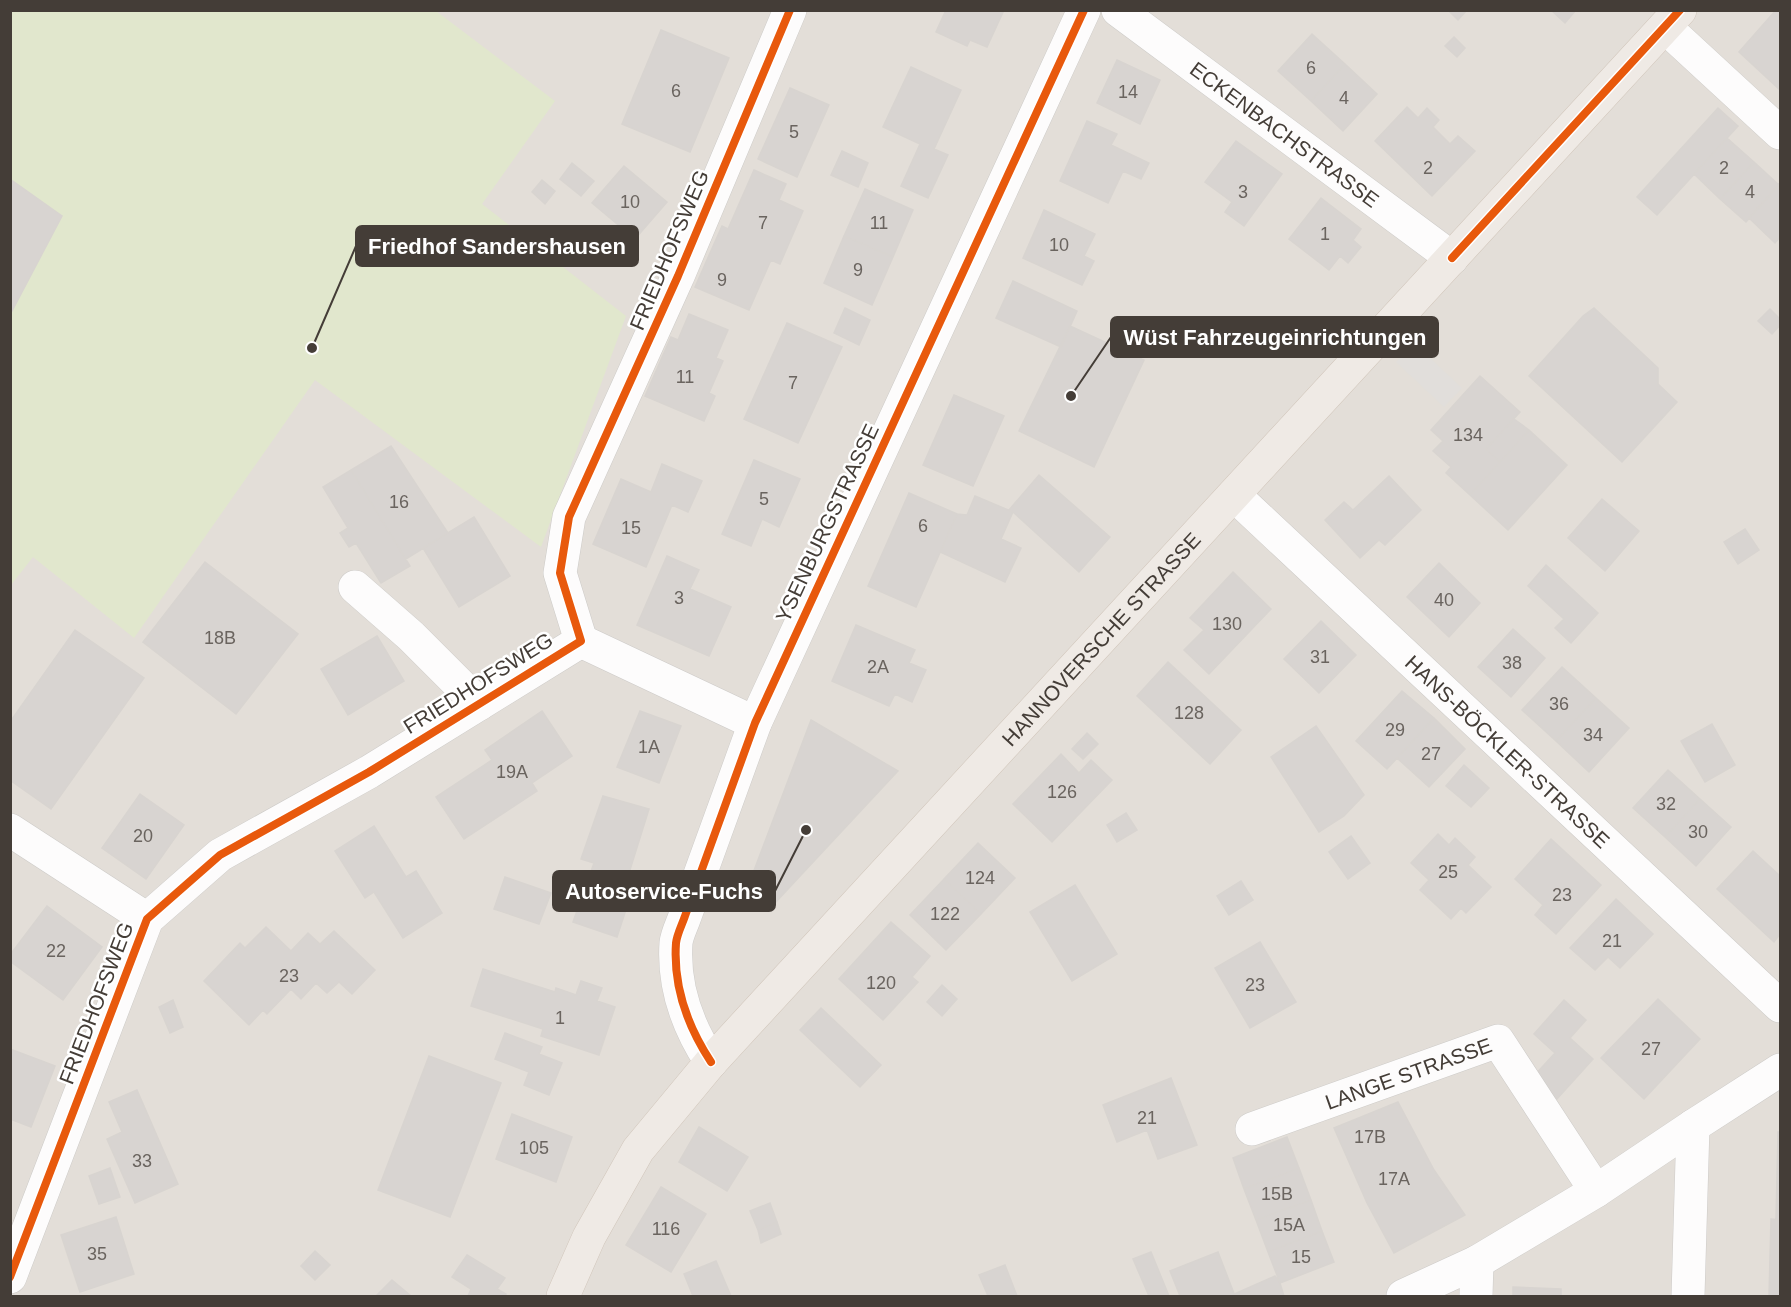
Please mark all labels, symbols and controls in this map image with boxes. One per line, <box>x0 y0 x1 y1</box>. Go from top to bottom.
street label: ECKENBACHSTRASSE <box>1186 57 1384 211</box>
house number: 6 <box>1306 58 1316 78</box>
house number: 6 <box>671 81 681 101</box>
house number: 14 <box>1118 82 1138 102</box>
house number: 4 <box>1339 88 1349 108</box>
house number: 5 <box>789 122 799 142</box>
house number: 2 <box>1423 158 1433 178</box>
house number: 2 <box>1719 158 1729 178</box>
street label: FRIEDHOFSWEG <box>625 167 713 333</box>
house number: 3 <box>1238 182 1248 202</box>
house number: 4 <box>1745 182 1755 202</box>
house number: 10 <box>620 192 640 212</box>
house number: 7 <box>758 213 768 233</box>
house number: 11 <box>870 213 888 233</box>
house number: 1 <box>1320 224 1330 244</box>
callout: Friedhof Sandershausen <box>356 226 638 266</box>
text: Friedhof Sandershausen <box>368 234 626 259</box>
house number: 10 <box>1049 235 1069 255</box>
house number: 9 <box>853 260 863 280</box>
house number: 9 <box>717 270 727 290</box>
callout: Wüst Fahrzeugeinrichtungen <box>1111 317 1438 357</box>
text: Wüst Fahrzeugeinrichtungen <box>1123 325 1427 350</box>
house number: 11 <box>676 367 694 387</box>
house number: 7 <box>788 373 798 393</box>
street label: YSENBURGSTRASSE <box>771 420 883 626</box>
house number: 134 <box>1453 425 1483 445</box>
house number: 5 <box>759 489 769 509</box>
house number: 16 <box>389 492 409 512</box>
house number: 6 <box>918 516 928 536</box>
house number: 15 <box>621 518 641 538</box>
street label: HANNOVERSCHE STRASSE <box>997 528 1205 750</box>
house number: 3 <box>674 588 684 608</box>
house number: 40 <box>1434 590 1454 610</box>
house number: 130 <box>1212 614 1242 634</box>
house number: 18B <box>204 628 236 648</box>
street label: FRIEDHOFSWEG <box>399 628 557 738</box>
house number: 31 <box>1310 647 1330 667</box>
street label: HANS-BÖCKLER-STRASSE <box>1401 650 1615 852</box>
house number: 38 <box>1502 653 1522 673</box>
house number: 2A <box>867 657 889 677</box>
house number: 36 <box>1549 694 1569 714</box>
house number: 128 <box>1174 703 1204 723</box>
house number: 29 <box>1385 720 1405 740</box>
house number: 34 <box>1583 725 1603 745</box>
house number: 1A <box>638 737 660 757</box>
house number: 27 <box>1421 744 1441 764</box>
house number: 19A <box>496 762 528 782</box>
house number: 126 <box>1047 782 1077 802</box>
house number: 32 <box>1656 794 1676 814</box>
house number: 30 <box>1688 822 1708 842</box>
house number: 20 <box>133 826 153 846</box>
house number: 25 <box>1438 862 1458 882</box>
house number: 124 <box>965 868 995 888</box>
callout: Autoservice-Fuchs <box>553 871 775 911</box>
text: Autoservice-Fuchs <box>565 879 763 904</box>
house number: 23 <box>1552 885 1572 905</box>
house number: 122 <box>930 904 960 924</box>
street label: FRIEDHOFSWEG <box>55 919 137 1087</box>
house number: 21 <box>1602 931 1622 951</box>
house number: 22 <box>46 941 66 961</box>
house number: 23 <box>279 966 299 986</box>
house number: 120 <box>866 973 896 993</box>
house number: 23 <box>1245 975 1265 995</box>
house number: 1 <box>555 1008 565 1028</box>
street label: LANGE STRASSE <box>1322 1033 1495 1113</box>
house number: 27 <box>1641 1039 1661 1059</box>
house number: 21 <box>1137 1108 1157 1128</box>
house number: 17B <box>1354 1127 1386 1147</box>
house number: 105 <box>519 1138 549 1158</box>
house number: 33 <box>132 1151 152 1171</box>
house number: 17A <box>1378 1169 1410 1189</box>
house number: 15B <box>1261 1184 1293 1204</box>
house number: 15A <box>1273 1215 1305 1235</box>
house number: 116 <box>652 1219 680 1239</box>
house number: 35 <box>87 1244 107 1264</box>
house number: 15 <box>1291 1247 1311 1267</box>

